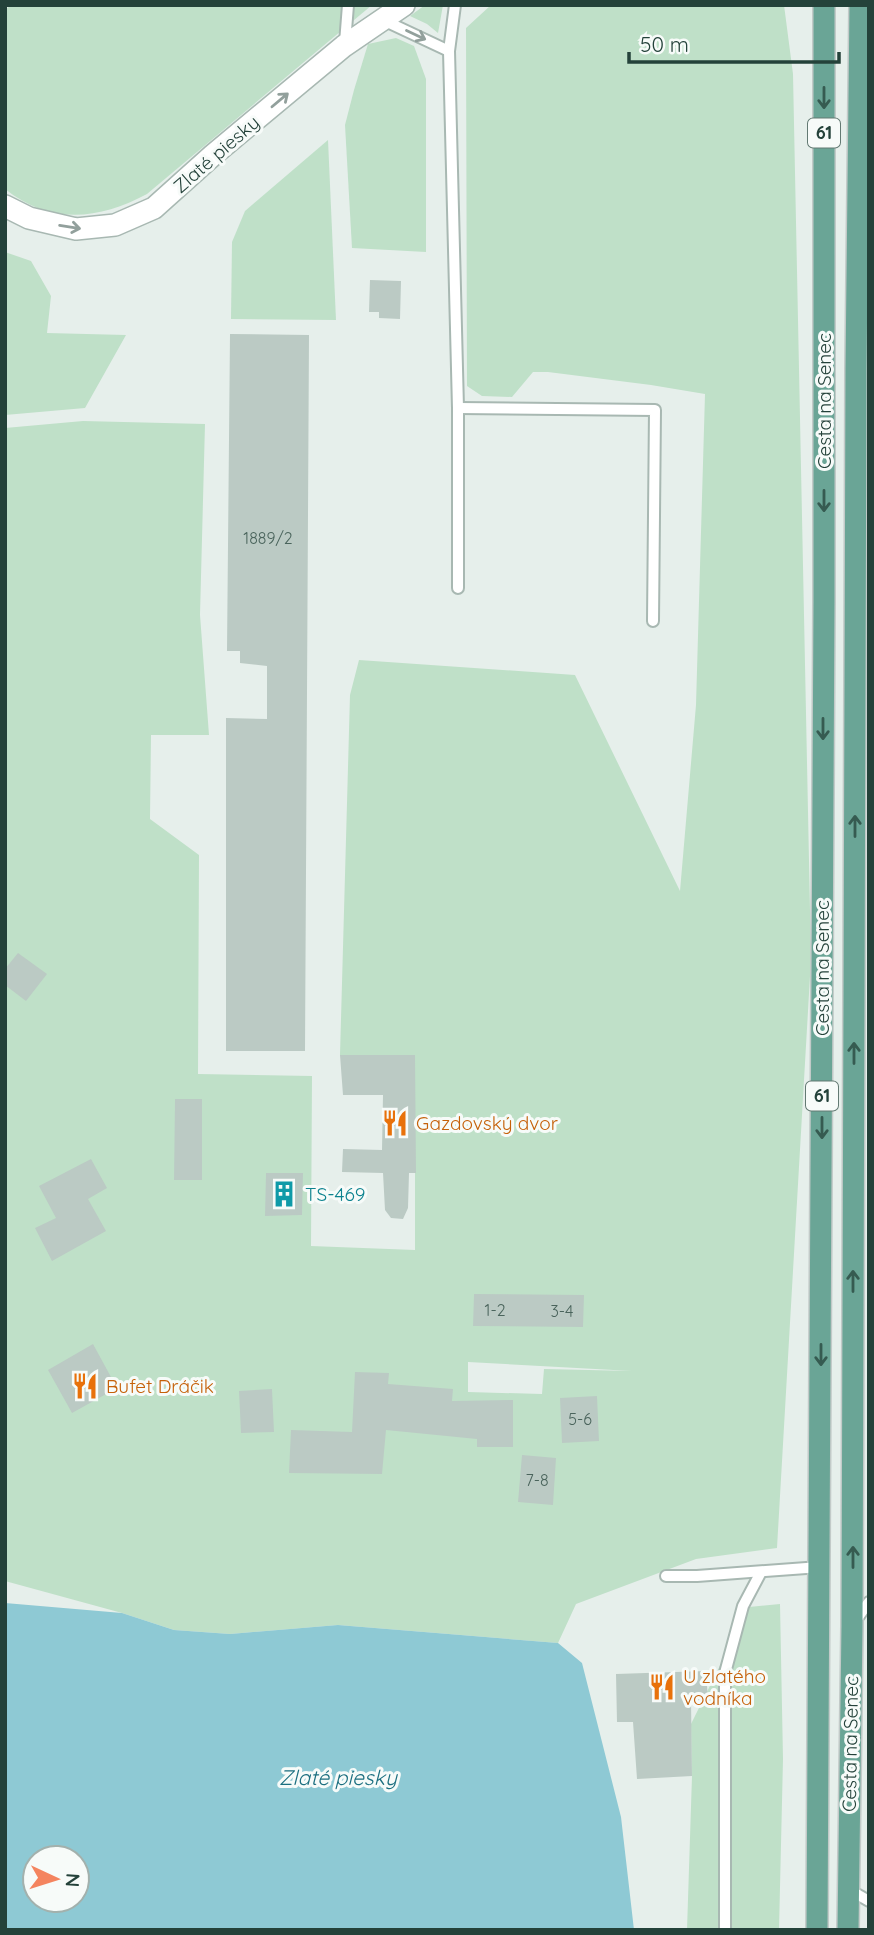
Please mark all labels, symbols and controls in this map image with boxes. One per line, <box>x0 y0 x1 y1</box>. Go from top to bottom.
scale bar <box>629 21 839 65</box>
one-way arrow <box>405 29 426 43</box>
text: 50 m <box>640 31 689 57</box>
one-way arrow <box>817 86 831 109</box>
one-way arrow <box>271 92 289 107</box>
street label: Zlaté piesky <box>168 110 264 198</box>
road number: 61 <box>808 118 840 148</box>
one-way arrow <box>58 220 81 233</box>
street label: Cesta na Senec <box>812 333 836 469</box>
one-way arrow <box>817 489 831 512</box>
house number: 1889/2 <box>243 528 293 548</box>
one-way arrow <box>816 717 830 740</box>
one-way arrow <box>848 815 862 838</box>
street label: Cesta na Senec <box>810 900 834 1036</box>
one-way arrow <box>847 1042 861 1065</box>
road number: 61 <box>806 1082 838 1111</box>
restaurant icon: Gazdovský dvor <box>380 1108 410 1138</box>
place label: Gazdovský dvor <box>416 1111 559 1135</box>
one-way arrow <box>815 1116 829 1139</box>
building icon: TS-469 <box>269 1179 299 1209</box>
place label: TS-469 <box>305 1182 365 1206</box>
one-way arrow <box>847 1270 860 1293</box>
house number: 1-2 <box>484 1300 506 1320</box>
house number: 3-4 <box>550 1301 574 1321</box>
one-way arrow <box>814 1343 828 1366</box>
restaurant icon: Bufet Dráčik <box>70 1371 100 1401</box>
place label: Bufet Dráčik <box>106 1374 214 1398</box>
house number: 5-6 <box>568 1409 592 1429</box>
house number: 7-8 <box>525 1470 549 1490</box>
one-way arrow <box>846 1546 860 1569</box>
place label: U zlatého vodníka <box>683 1664 766 1710</box>
restaurant icon: U zlatého vodníka <box>647 1672 677 1702</box>
street label: Cesta na Senec <box>837 1676 863 1812</box>
water label: Zlaté piesky <box>279 1764 398 1790</box>
north arrow <box>21 1844 91 1914</box>
text: N <box>61 1872 85 1888</box>

